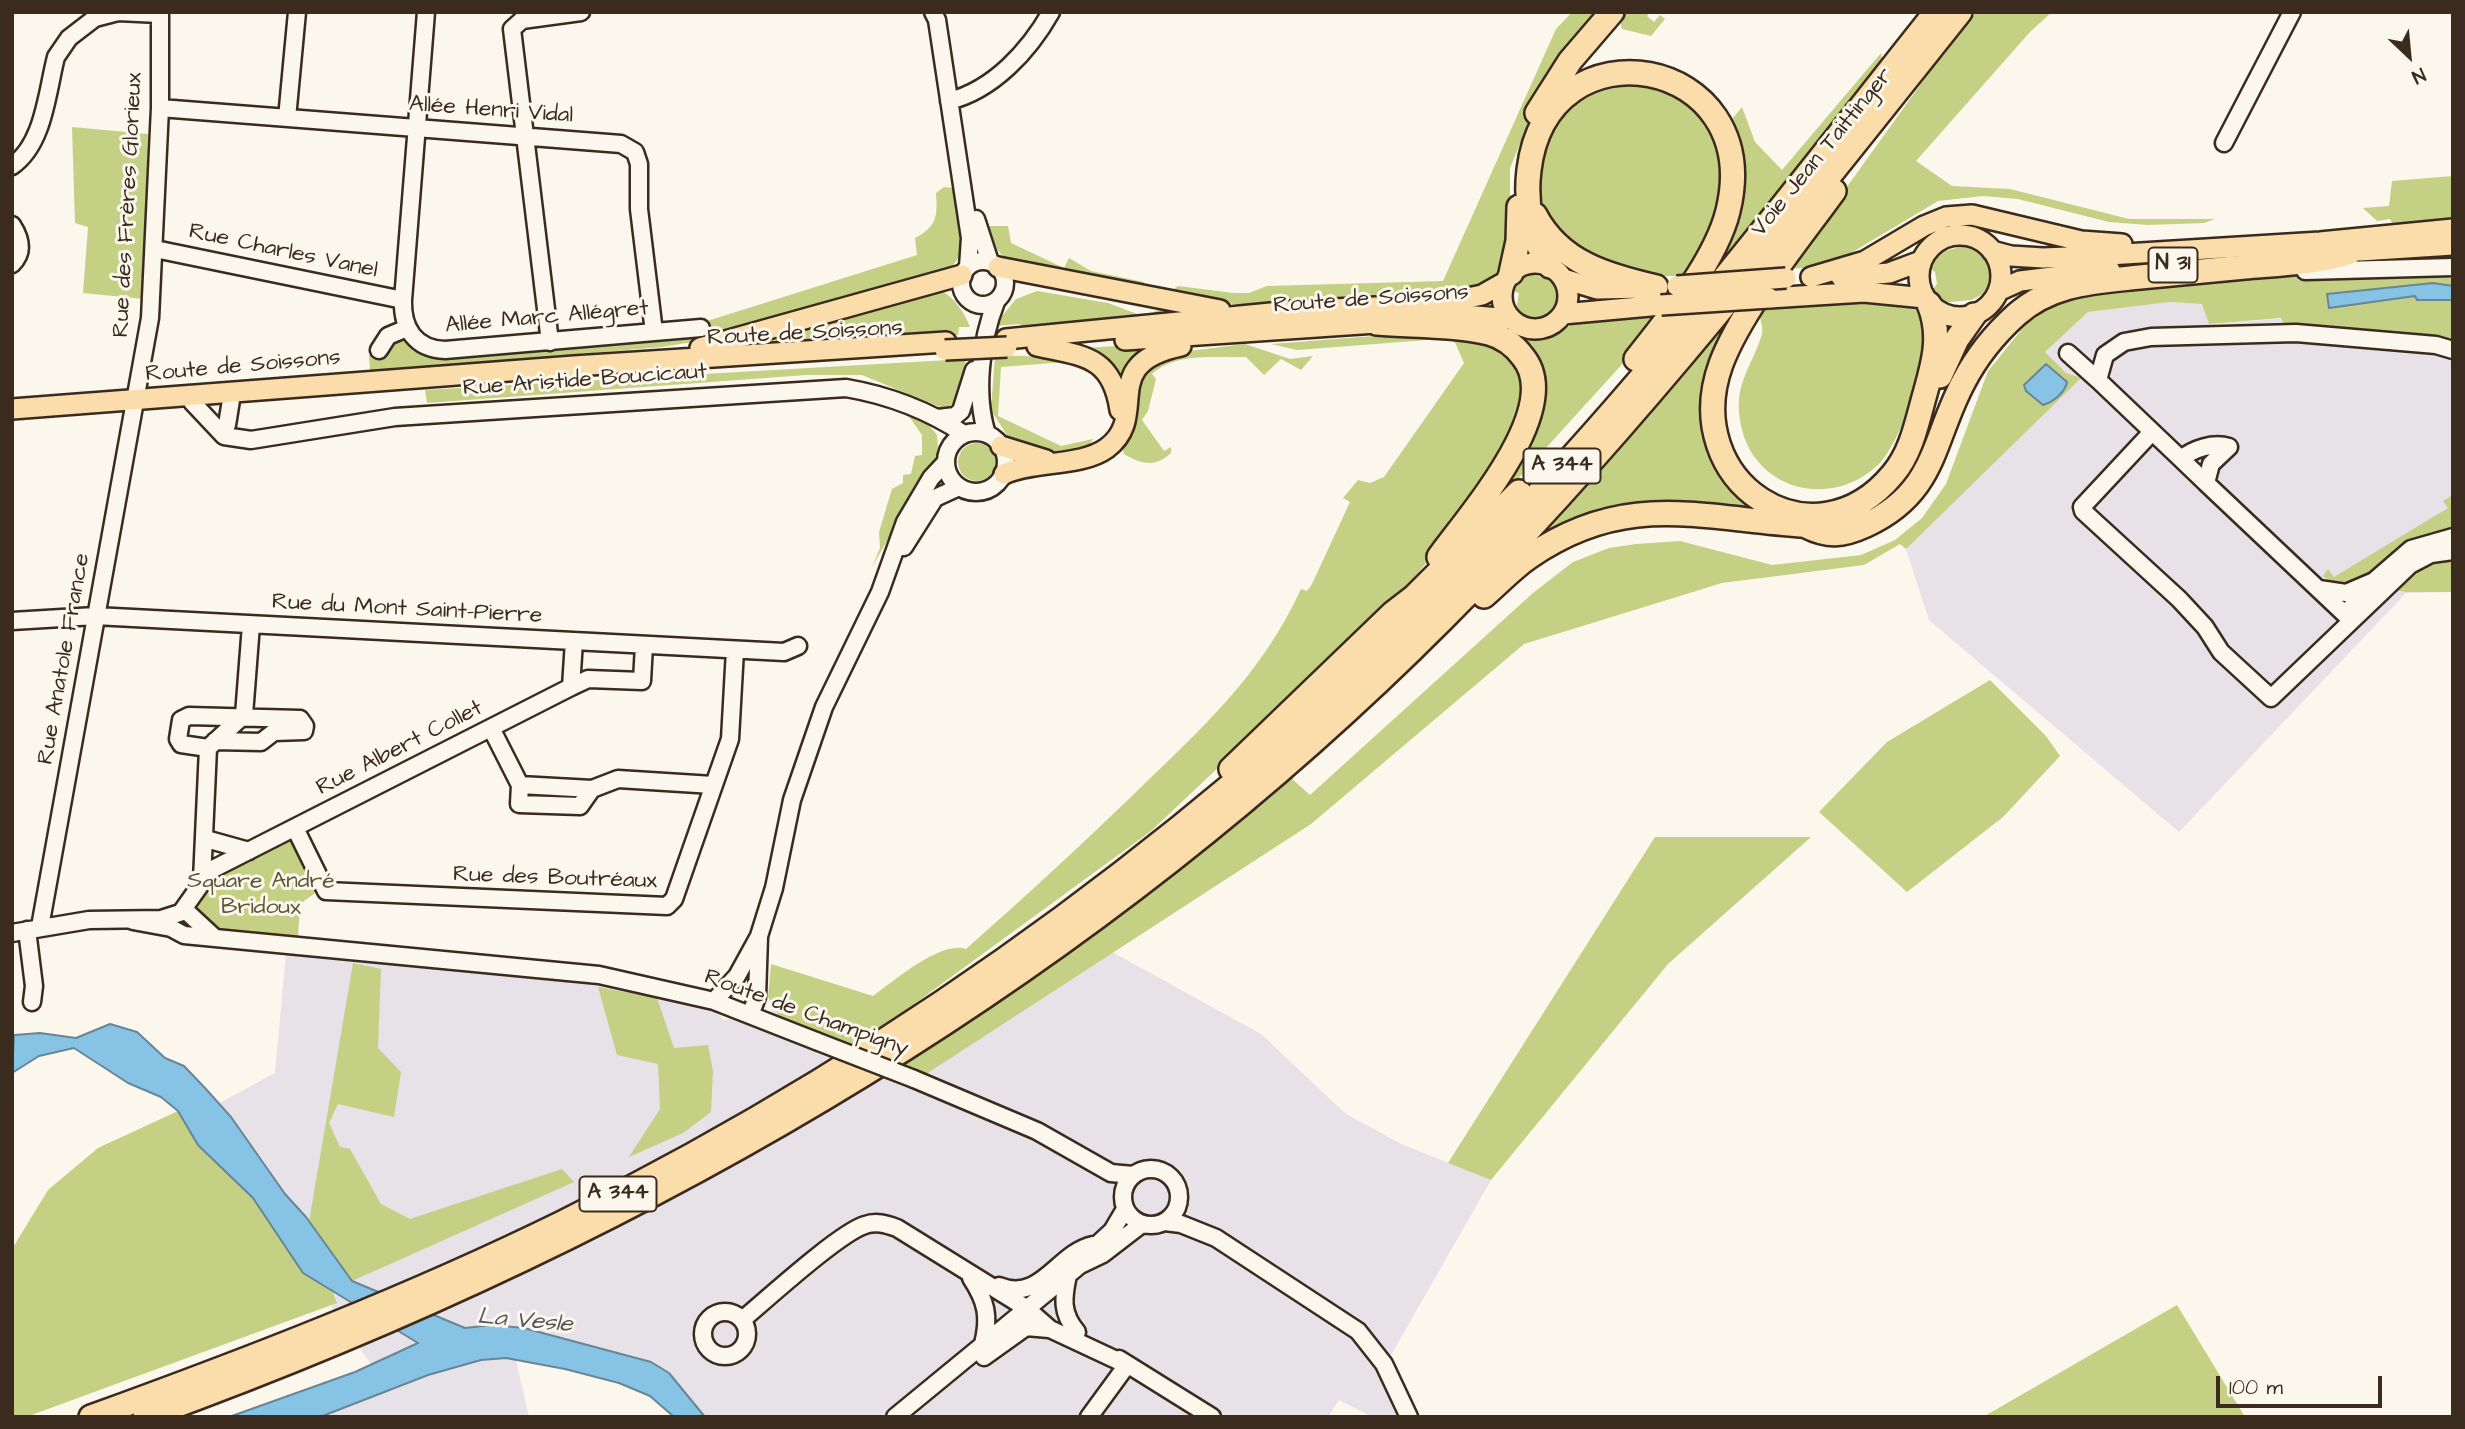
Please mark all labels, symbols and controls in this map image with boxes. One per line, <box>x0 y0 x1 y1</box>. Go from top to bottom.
north arrow <box>2374 21 2444 91</box>
text: N <box>2407 61 2430 90</box>
street label: Voie Jean Taittinger <box>1746 63 1900 243</box>
street label: Rue des Frères Glorieux <box>108 72 150 338</box>
street label: Allée Henri Vidal <box>408 92 574 130</box>
street label: Rue Charles Vanel <box>186 219 380 285</box>
road number: N 31 <box>2148 247 2198 282</box>
street label: Route de Soissons <box>1272 279 1470 321</box>
street label: Allée Marc Allégret <box>444 295 650 341</box>
street label: Route de Soissons <box>707 315 903 353</box>
street label: Route de Soissons <box>144 345 342 389</box>
street label: Rue Aristide Boucicaut <box>462 359 708 403</box>
road number: A 344 <box>1524 448 1600 484</box>
street label: Rue Anatole France <box>33 551 97 767</box>
street label: Rue du Mont Saint-Pierre <box>271 589 543 631</box>
street label: Rue Albert Collet <box>312 695 488 803</box>
street label: Rue des Boutréaux <box>452 862 658 896</box>
park label: Square André Bridoux <box>187 868 335 922</box>
street label: Route de Champigny <box>700 964 912 1064</box>
road number: A 344 <box>580 1176 656 1212</box>
water label: La Vesle <box>476 1304 574 1340</box>
scale bar <box>2220 1362 2386 1406</box>
text: 100 m <box>2229 1373 2283 1402</box>

